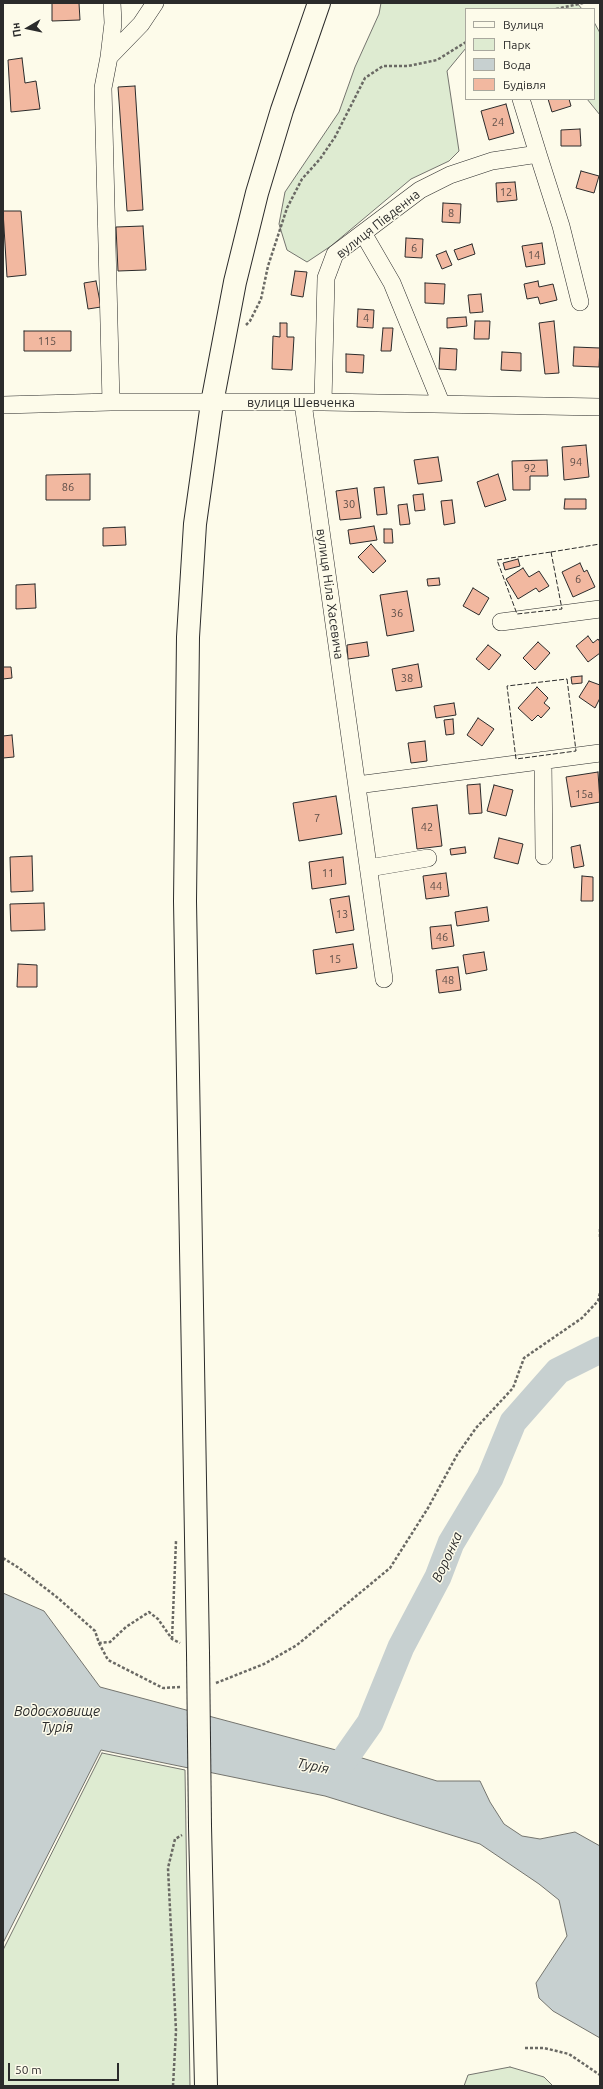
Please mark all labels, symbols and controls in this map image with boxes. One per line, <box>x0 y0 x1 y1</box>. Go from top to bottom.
north arrow <box>8 8 48 48</box>
legend <box>465 8 595 100</box>
text: Вулиця <box>503 18 544 31</box>
text: Пн <box>9 22 23 38</box>
text: Парк <box>503 38 531 51</box>
text: Вода <box>503 58 531 71</box>
text: Будівля <box>503 78 546 91</box>
house number: 24 <box>492 115 504 129</box>
house number: 12 <box>500 185 512 199</box>
street label: вулиця Південна <box>333 186 423 262</box>
house number: 8 <box>448 206 454 220</box>
house number: 6 <box>411 241 417 255</box>
house number: 14 <box>528 248 540 262</box>
house number: 4 <box>363 311 369 325</box>
house number: 115 <box>38 334 56 348</box>
street label: вулиця Шевченка <box>247 395 355 411</box>
house number: 94 <box>570 455 582 469</box>
house number: 92 <box>524 461 536 475</box>
house number: 86 <box>62 480 74 494</box>
house number: 30 <box>343 497 355 511</box>
street label: вулиця Ніла Хасевича <box>313 528 347 660</box>
house number: 6 <box>575 572 581 586</box>
house number: 36 <box>391 606 403 620</box>
house number: 38 <box>401 671 413 685</box>
house number: 15а <box>575 787 593 801</box>
house number: 7 <box>314 811 320 825</box>
house number: 42 <box>421 820 433 834</box>
house number: 11 <box>322 866 334 880</box>
house number: 44 <box>430 879 442 893</box>
house number: 13 <box>336 907 348 921</box>
house number: 46 <box>436 930 448 944</box>
house number: 15 <box>329 952 341 966</box>
house number: 48 <box>442 973 454 987</box>
water label: Воронка <box>428 1529 466 1585</box>
water label: Водосховище Турія <box>14 1703 100 1736</box>
water label: Турія <box>296 1754 330 1778</box>
scale bar <box>10 2055 121 2081</box>
text: 50 m <box>15 2063 42 2076</box>

